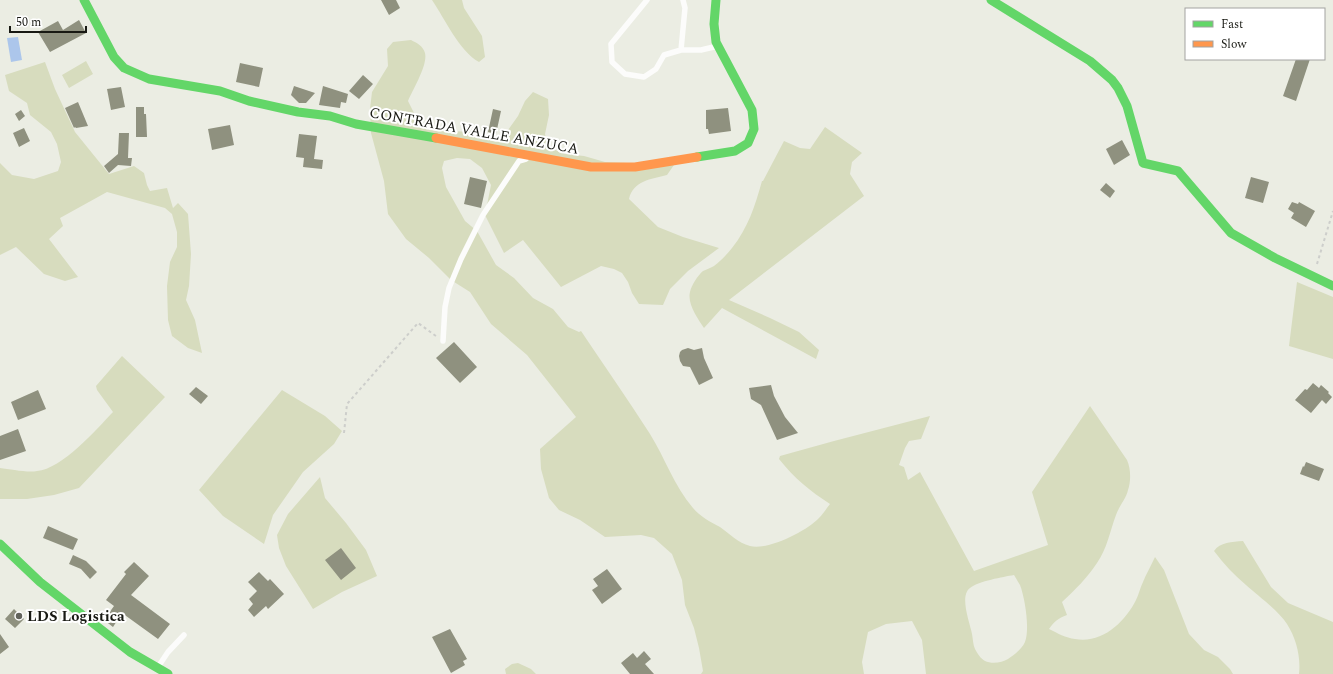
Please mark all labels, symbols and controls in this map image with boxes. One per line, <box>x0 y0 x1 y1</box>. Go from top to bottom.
scale bar <box>10 8 86 34</box>
legend <box>1185 8 1325 60</box>
text: 50 m <box>16 13 41 32</box>
text: Fast <box>1221 15 1243 34</box>
text: Slow <box>1221 35 1247 54</box>
street label: CONTRADA VALLE ANZUCA <box>367 101 581 161</box>
place label: LDS Logistica <box>27 605 125 628</box>
marker: LDS Logistica <box>14 611 24 621</box>

